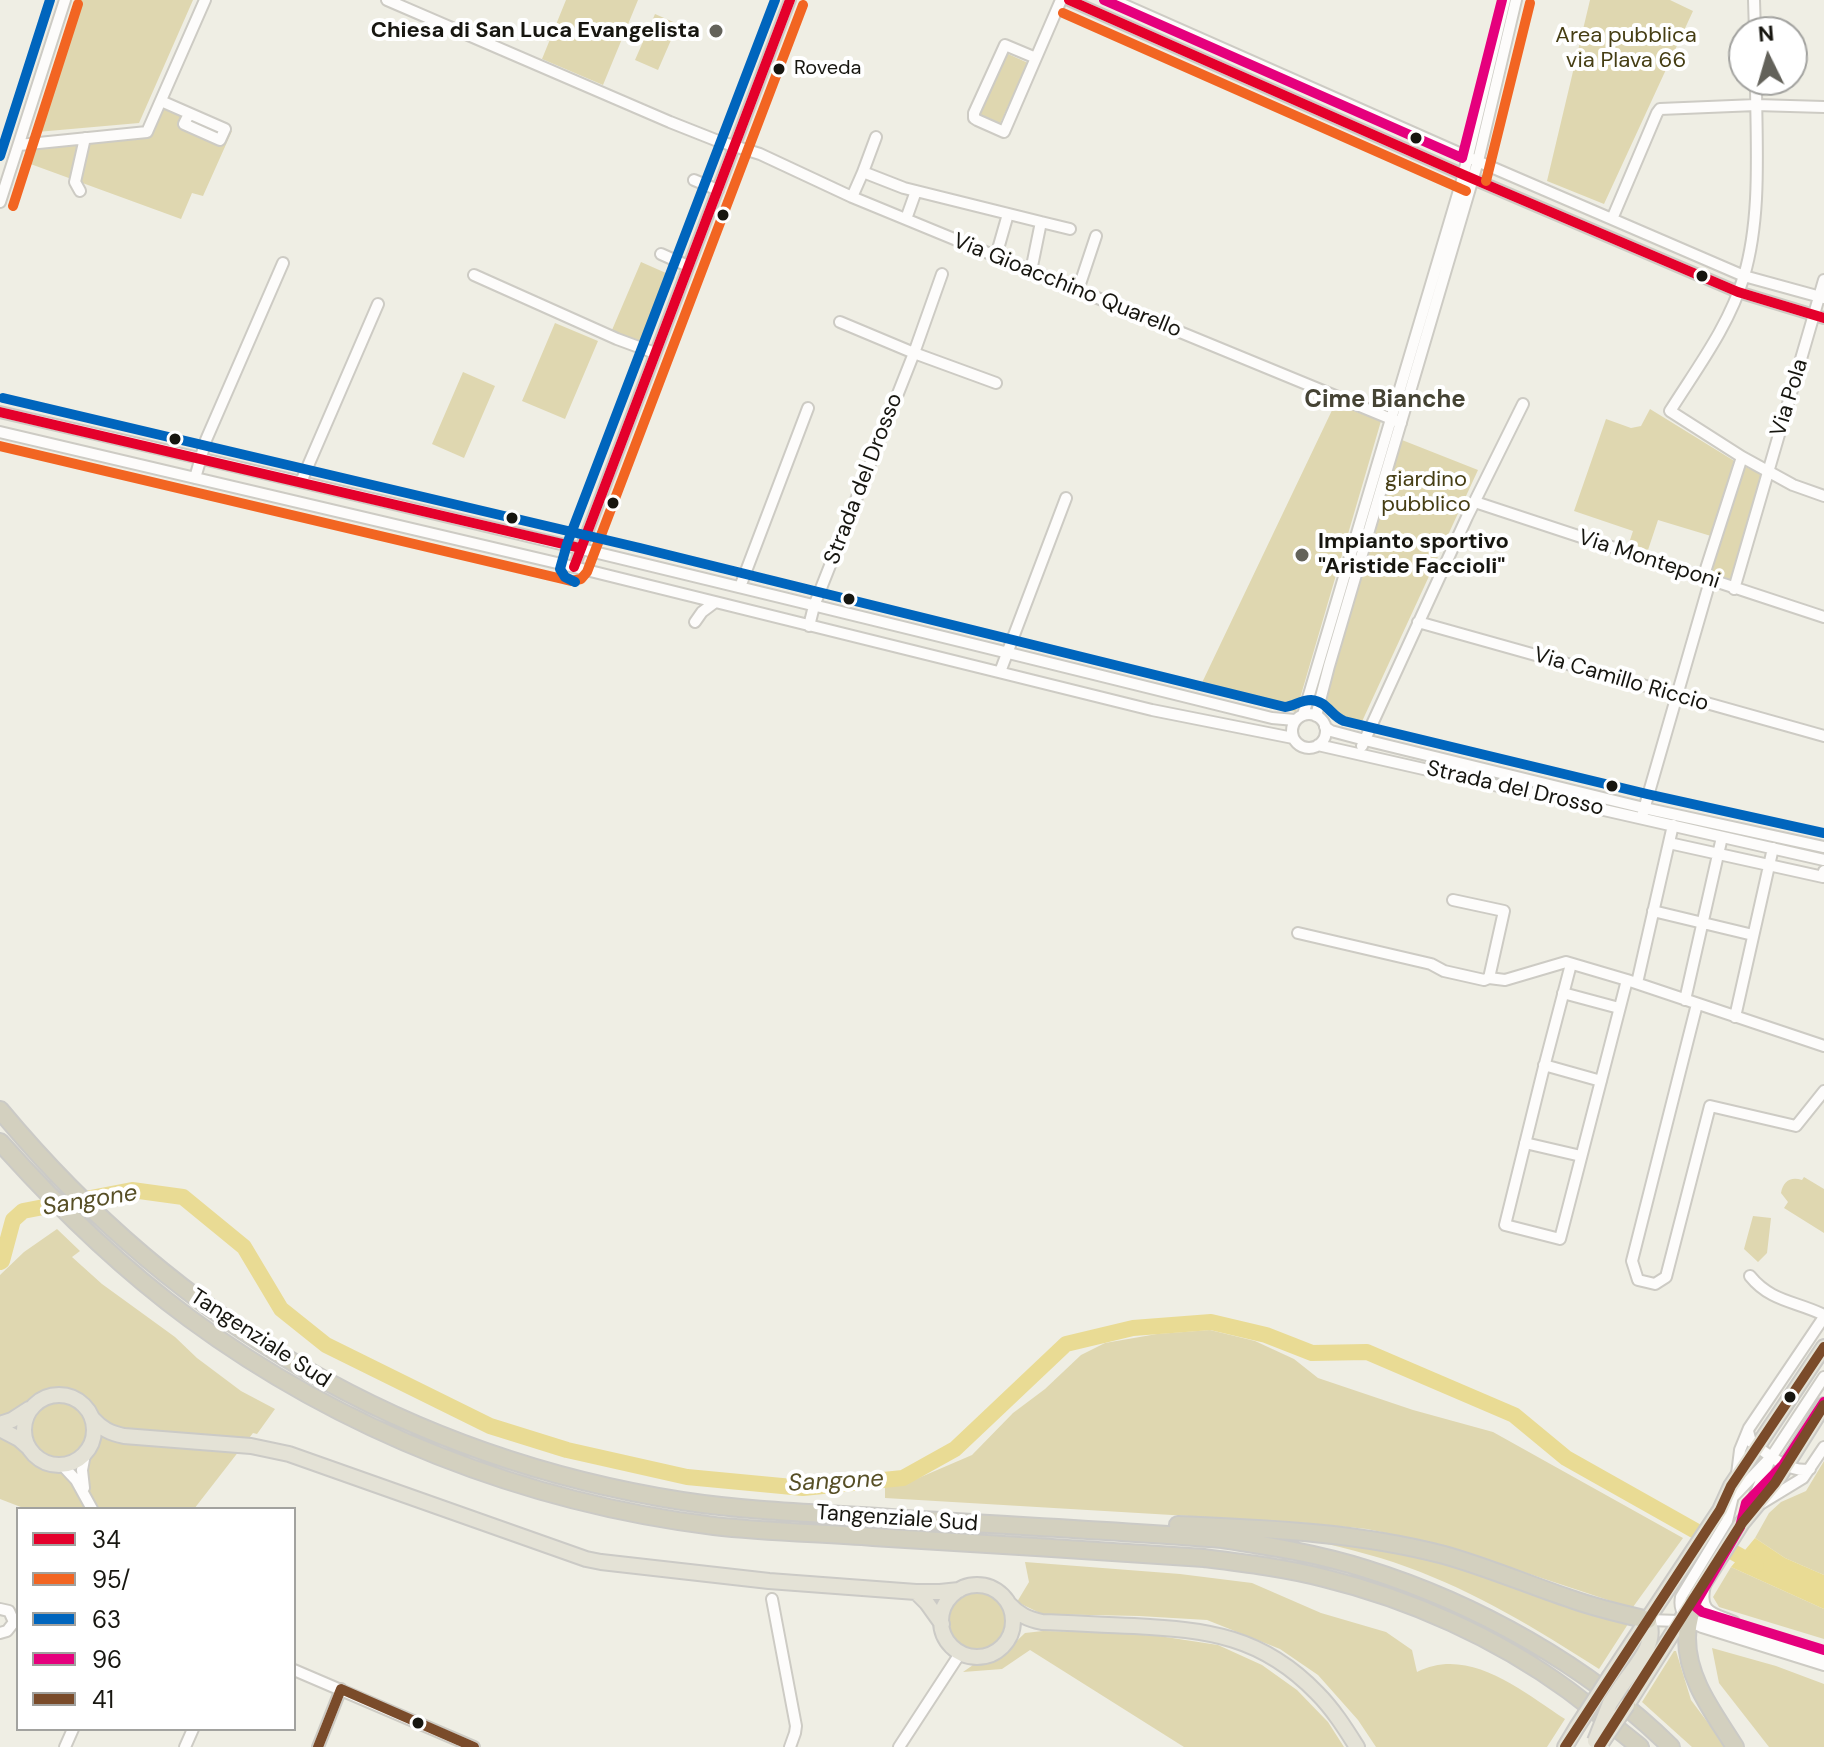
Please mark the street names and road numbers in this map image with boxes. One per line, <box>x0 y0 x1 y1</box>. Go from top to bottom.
street label: Via Gioacchino Quarello <box>949 228 1185 344</box>
street label: Via Pola <box>1766 356 1814 440</box>
street label: Strada del Drosso <box>819 390 909 568</box>
street label: Via Monteponi <box>1575 525 1723 595</box>
street label: Via Camillo Riccio <box>1530 642 1712 718</box>
street label: Strada del Drosso <box>1424 756 1606 822</box>
street label: Tangenziale Sud <box>185 1284 335 1394</box>
street label: Tangenziale Sud <box>815 1500 979 1538</box>

